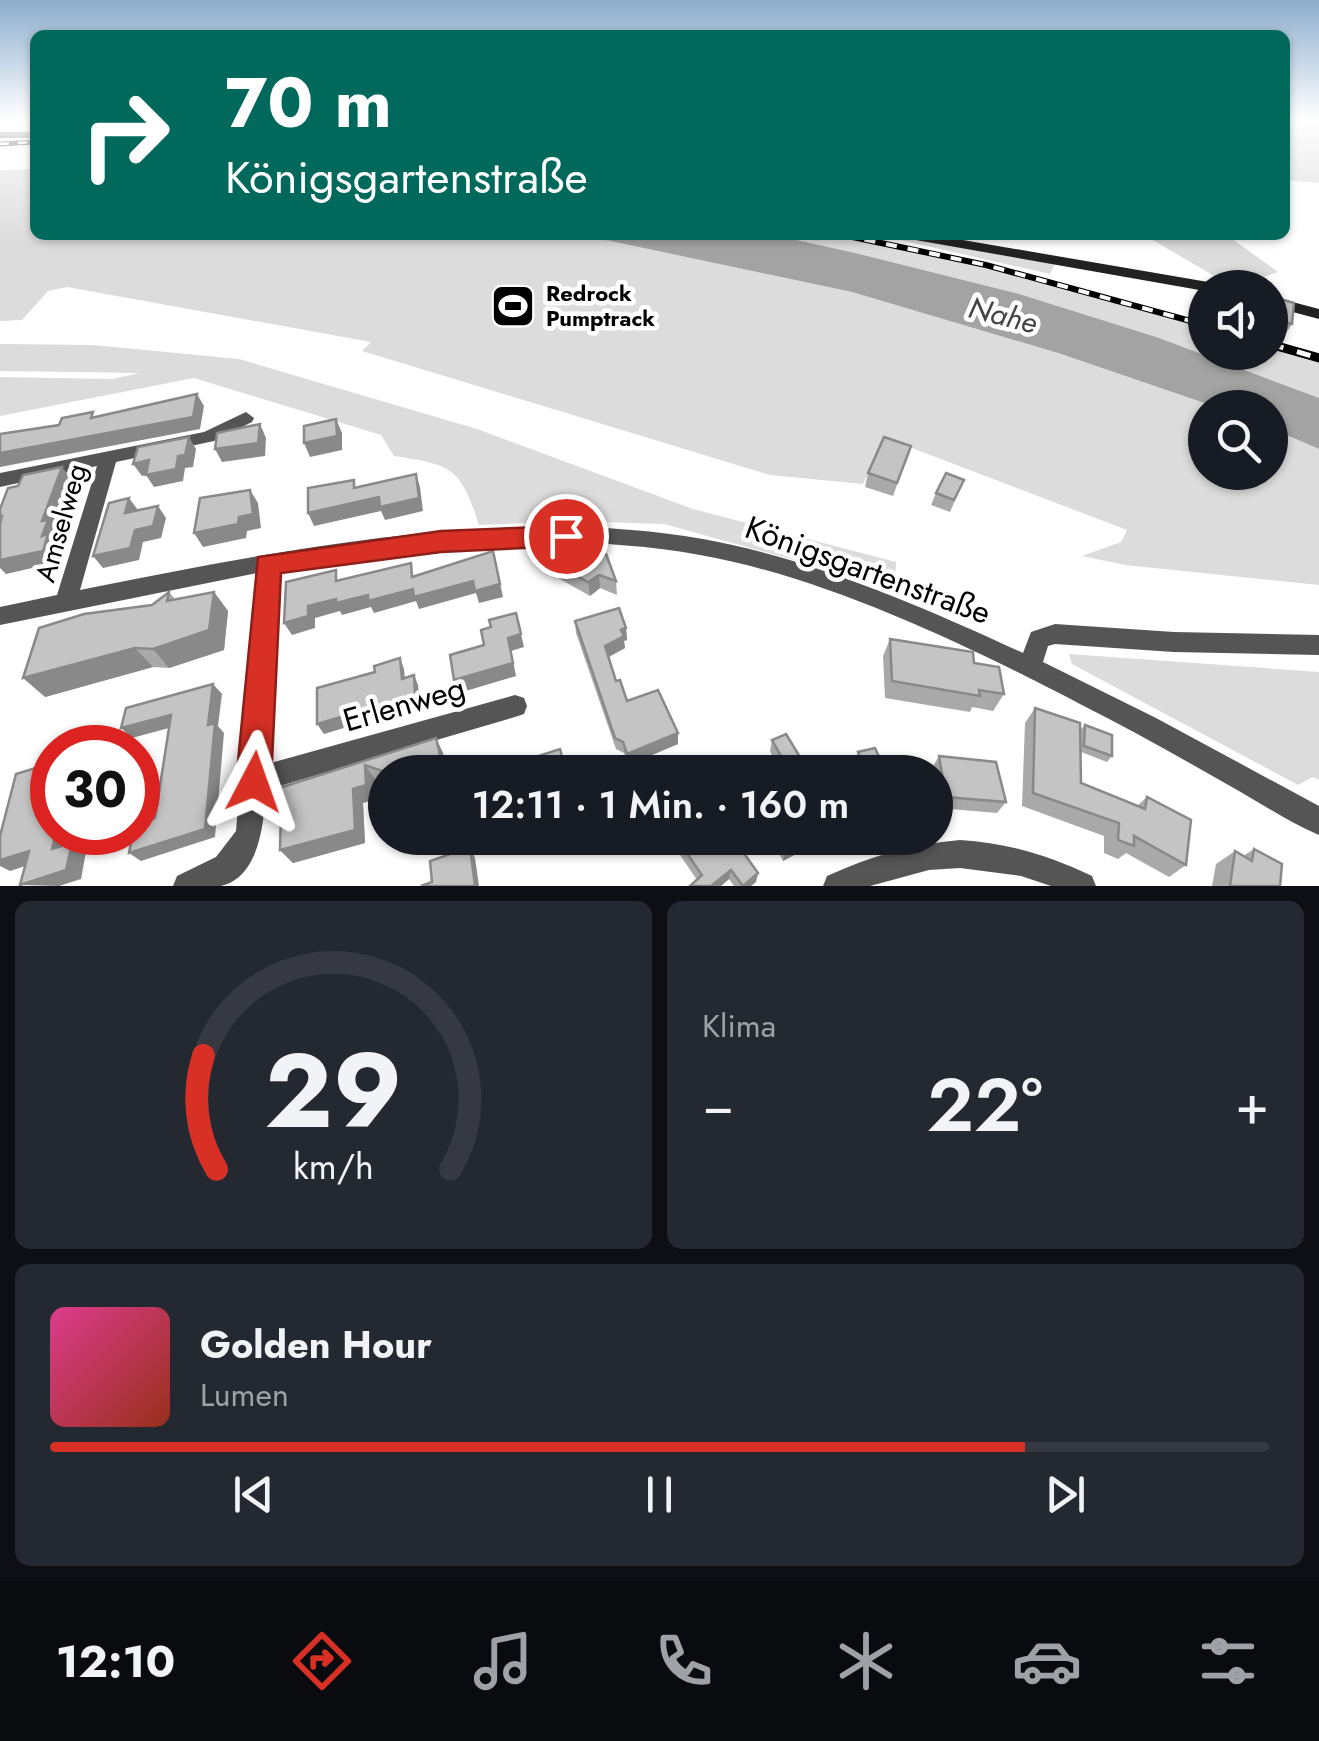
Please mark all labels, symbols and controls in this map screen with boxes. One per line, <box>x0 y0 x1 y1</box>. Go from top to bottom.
text: 70 m <box>225 52 392 153</box>
icon: right <box>60 70 190 200</box>
text: Königsgartenstraße <box>225 145 588 210</box>
map controls <box>1188 270 1288 490</box>
button: sound <box>1188 270 1288 370</box>
place label: Redrock Pumptrack <box>546 277 655 334</box>
sports icon: Redrock Pumptrack <box>490 283 536 329</box>
water label: Nahe <box>964 286 1042 344</box>
button: search <box>1188 390 1288 490</box>
street label: Amselweg <box>25 459 97 587</box>
pin <box>524 494 609 579</box>
street label: Königsgartenstraße <box>739 504 997 636</box>
icon: arrive <box>539 509 594 564</box>
street label: Erlenweg <box>338 665 470 743</box>
speed limit sign: 30 <box>30 725 160 855</box>
position arrow <box>202 730 306 834</box>
text: 12:11 · 1 Min. · 160 m <box>472 777 849 832</box>
text: Klima <box>702 1003 776 1049</box>
text: 29 <box>265 1016 402 1166</box>
text: 22° <box>927 1051 1043 1159</box>
text: − <box>702 1065 734 1145</box>
text: + <box>1235 1065 1269 1145</box>
text: km/h <box>293 1141 374 1192</box>
text: Golden Hour <box>200 1317 432 1372</box>
text: Lumen <box>200 1372 289 1418</box>
icon: previous <box>226 1467 281 1522</box>
icon: pause <box>632 1467 687 1522</box>
icon: next <box>1038 1467 1093 1522</box>
icon: directions <box>287 1626 357 1696</box>
icon: music <box>468 1626 538 1696</box>
icon: phone <box>649 1626 719 1696</box>
icon: climate <box>831 1626 901 1696</box>
icon: car <box>1012 1626 1082 1696</box>
icon: filters <box>1193 1626 1263 1696</box>
text: 12:10 <box>56 1629 175 1694</box>

